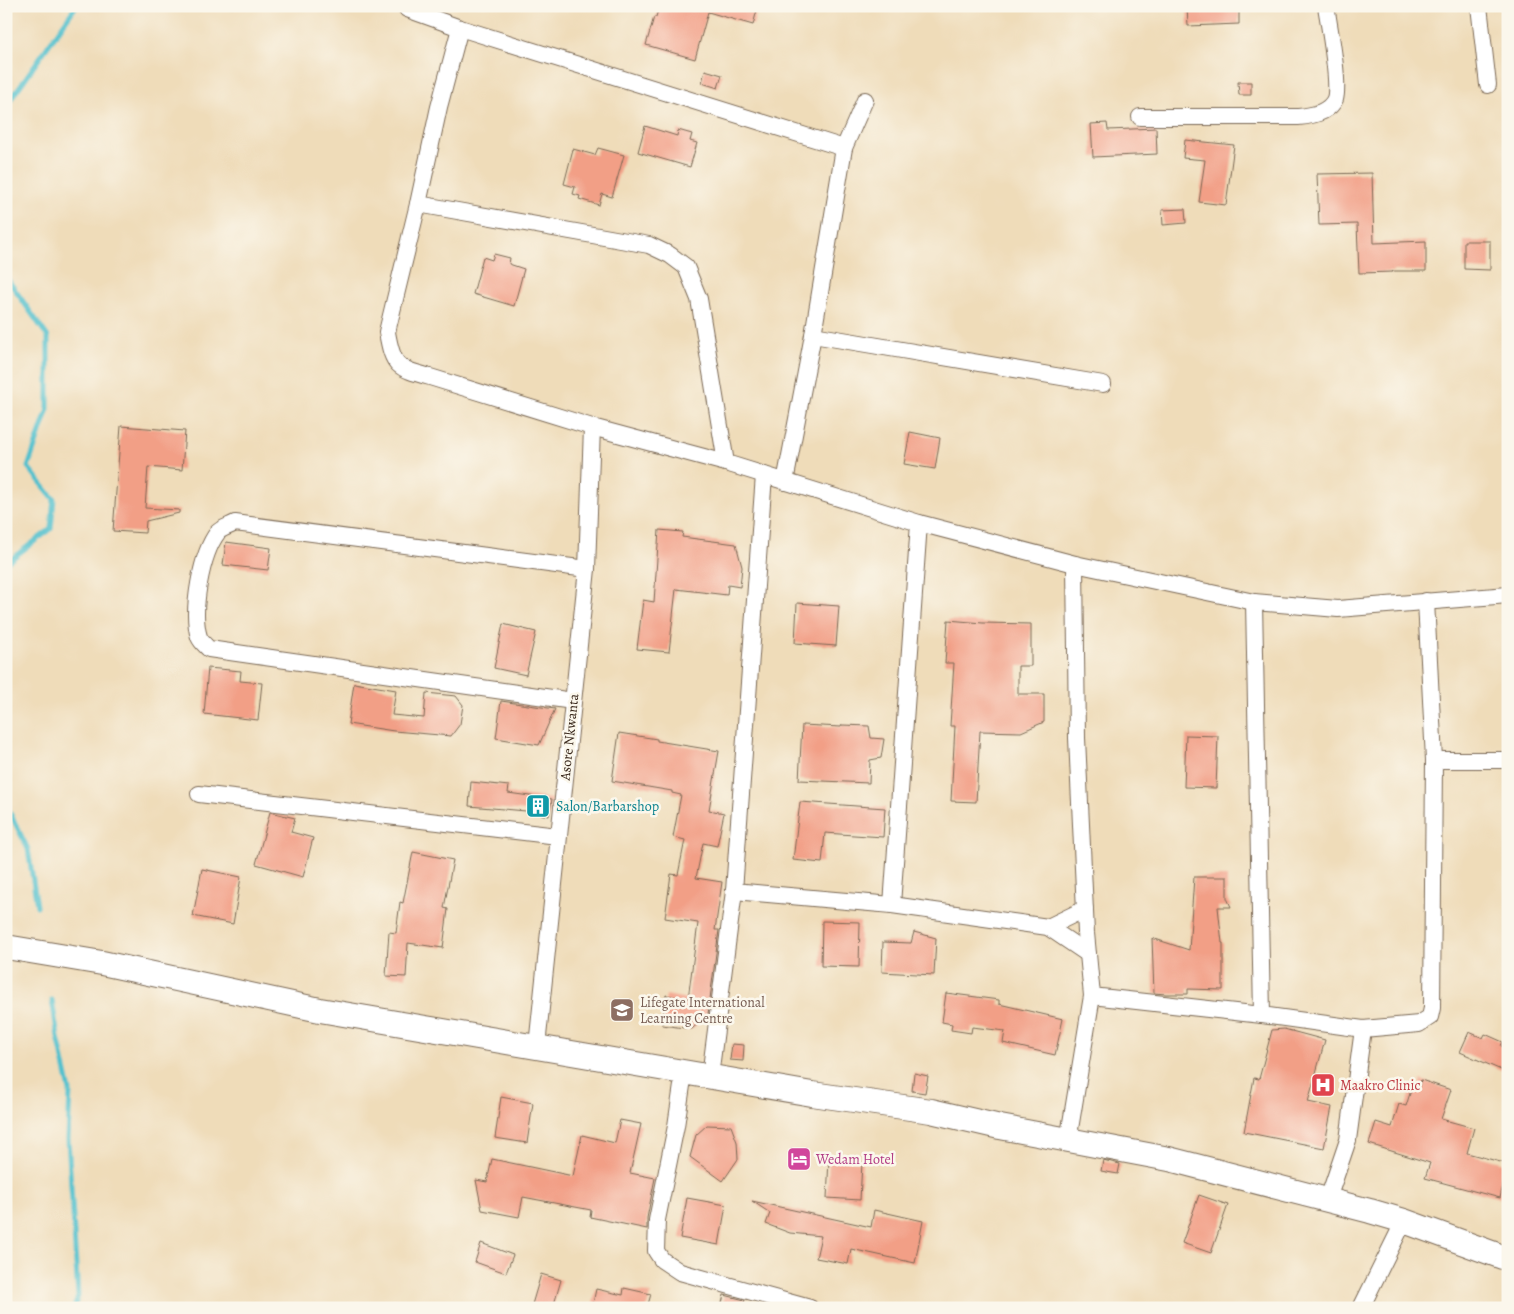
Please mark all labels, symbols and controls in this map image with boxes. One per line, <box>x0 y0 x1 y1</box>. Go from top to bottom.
street label: Asore Nkwanta <box>555 692 584 782</box>
building icon: Salon/Barbarshop <box>525 793 551 819</box>
place label: Salon/Barbarshop <box>556 797 659 816</box>
place label: Lifegate International Learning Centre <box>640 993 765 1028</box>
school or university icon: Lifegate International Learning Centre <box>609 997 635 1023</box>
hospital icon: Maakro Clinic <box>1310 1072 1336 1098</box>
place label: Maakro Clinic <box>1340 1076 1420 1095</box>
hotel icon: Wedam Hotel <box>786 1146 812 1172</box>
place label: Wedam Hotel <box>815 1150 895 1169</box>

